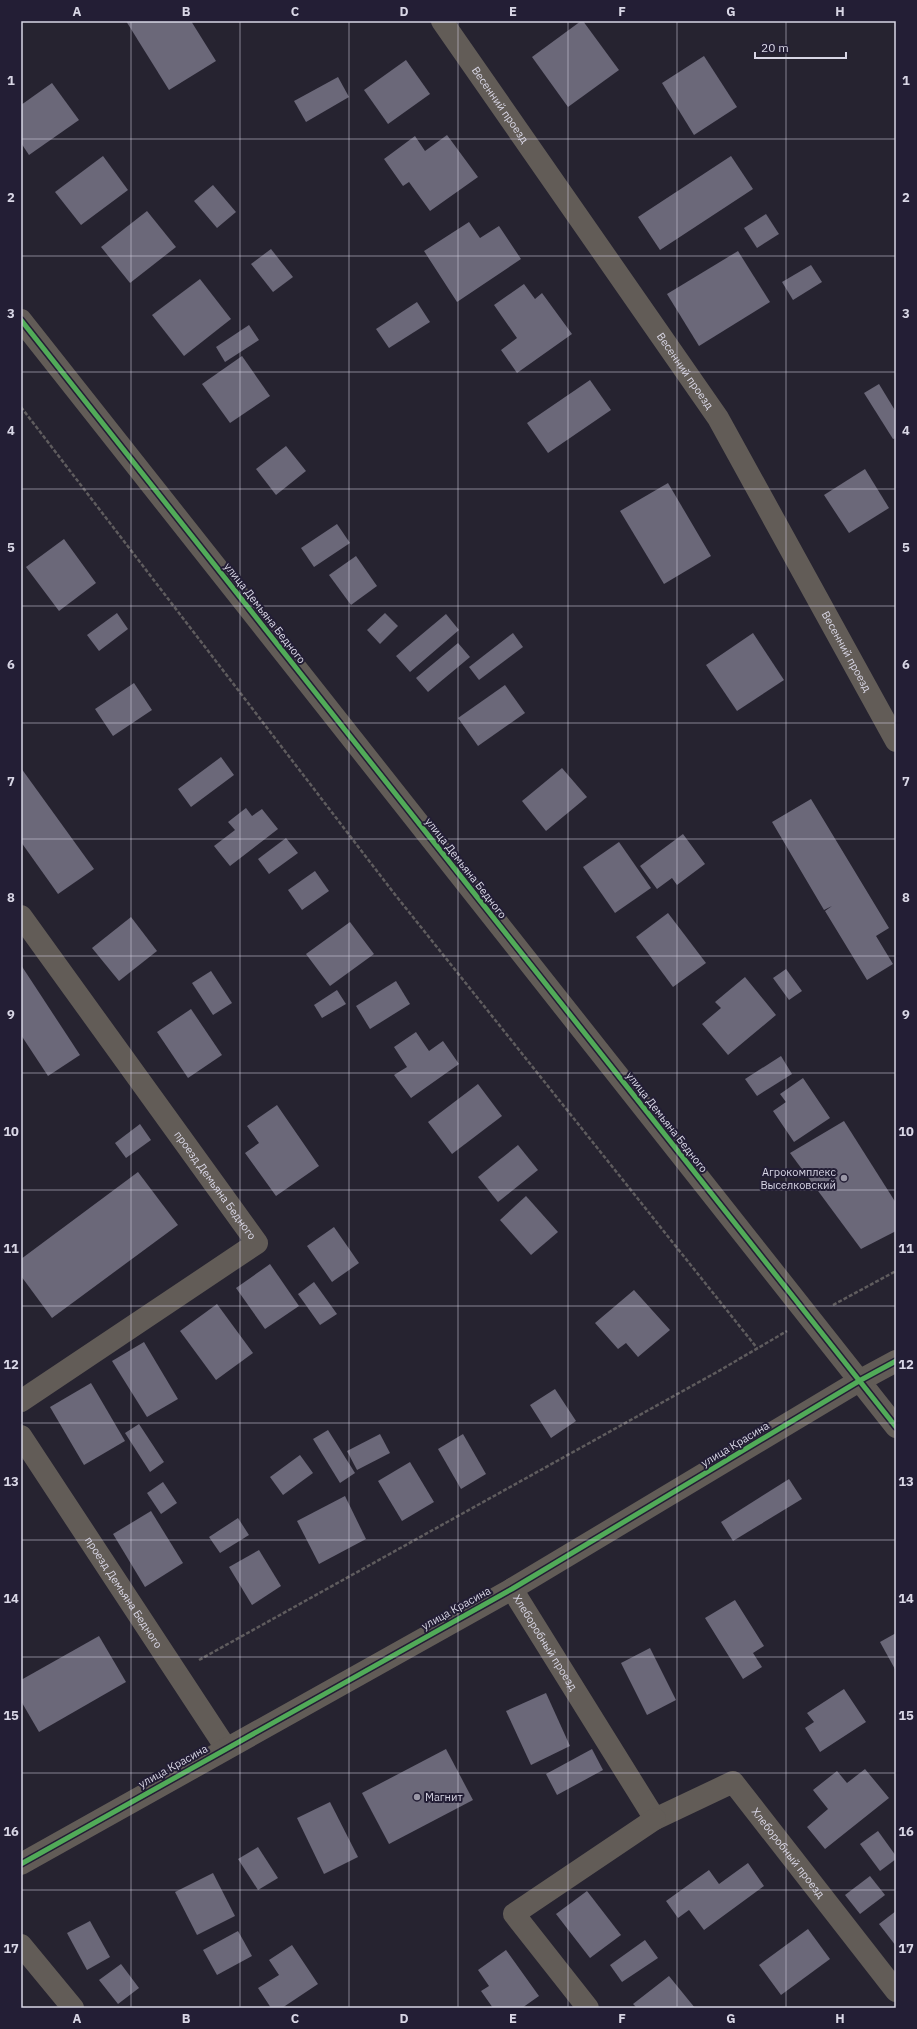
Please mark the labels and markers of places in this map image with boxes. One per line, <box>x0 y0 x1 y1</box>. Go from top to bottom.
place label: Агрокомплекс Выселковский <box>760 1165 836 1192</box>
marker: Агрокомплекс Выселковский <box>839 1173 849 1183</box>
place label: Магнит <box>425 1790 463 1804</box>
marker: Магнит <box>412 1792 422 1802</box>

